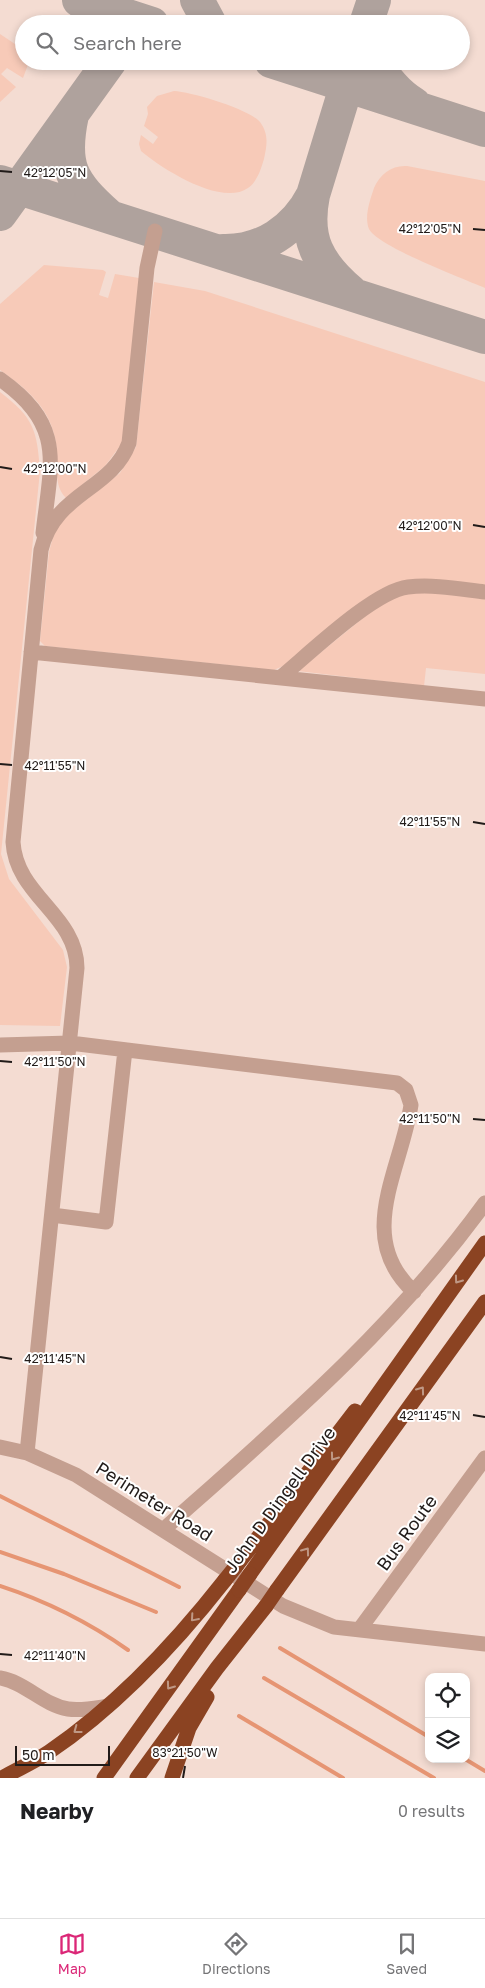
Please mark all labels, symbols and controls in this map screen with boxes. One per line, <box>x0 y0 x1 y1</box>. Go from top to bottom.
search box <box>15 15 470 70</box>
icon: search <box>33 29 61 57</box>
text: Search here <box>73 31 182 54</box>
text: 42°12'05"N <box>24 165 86 180</box>
text: 42°12'05"N <box>399 221 461 236</box>
text: 42°12'00"N <box>23 461 87 476</box>
text: 42°12'00"N <box>398 518 462 533</box>
text: 42°11'55"N <box>25 758 85 773</box>
text: 42°11'55"N <box>400 814 460 829</box>
text: 42°11'50"N <box>24 1054 86 1069</box>
text: 42°11'50"N <box>399 1111 461 1126</box>
one-way arrow <box>455 1274 464 1284</box>
text: 42°11'45"N <box>24 1351 86 1366</box>
one-way arrow <box>415 1386 424 1396</box>
text: 42°11'45"N <box>399 1408 461 1423</box>
street label: John D Dingell Drive <box>219 1422 340 1577</box>
one-way arrow <box>331 1451 340 1461</box>
street label: Perimeter Road <box>92 1456 217 1546</box>
street label: Bus Route <box>371 1490 441 1575</box>
one-way arrow <box>300 1547 309 1556</box>
one-way arrow <box>190 1612 199 1621</box>
text: 42°11'40"N <box>24 1648 86 1663</box>
map controls <box>425 1673 470 1763</box>
button: locate <box>425 1673 470 1718</box>
one-way arrow <box>167 1680 176 1690</box>
button: layers <box>425 1718 470 1763</box>
one-way arrow <box>73 1724 83 1733</box>
scale bar <box>15 1743 110 1766</box>
text: 83°21'50"W <box>152 1745 218 1760</box>
text: 50 m <box>22 1746 55 1763</box>
text: Nearby <box>20 1798 94 1824</box>
text: 0 results <box>398 1801 465 1821</box>
tab: Map <box>58 1930 86 1977</box>
tab: Directions <box>202 1930 271 1977</box>
tab: Saved <box>386 1930 427 1977</box>

